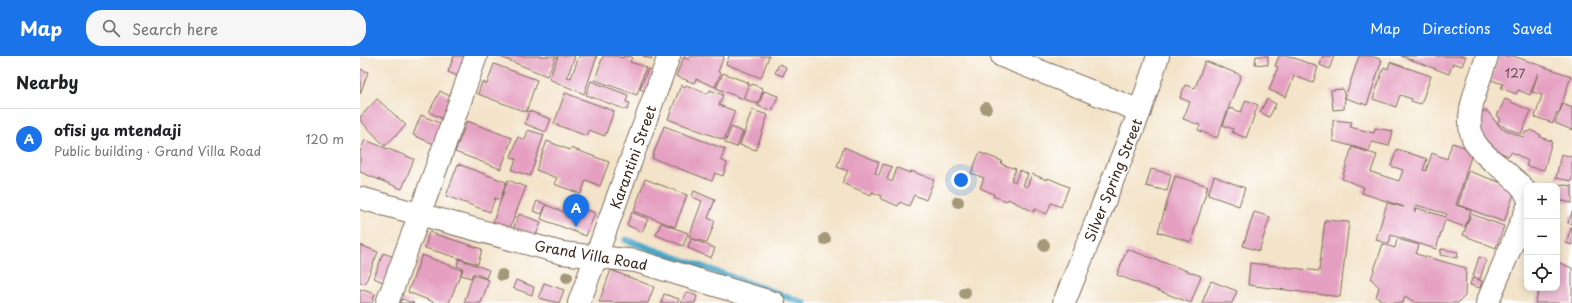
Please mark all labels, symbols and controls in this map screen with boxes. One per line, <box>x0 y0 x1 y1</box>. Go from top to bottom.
search box <box>86 10 366 46</box>
text: Map <box>20 14 62 42</box>
icon: search <box>100 17 122 39</box>
text: Search here <box>132 17 218 40</box>
text: Map <box>1370 18 1400 39</box>
text: Directions <box>1422 18 1490 39</box>
text: Saved <box>1512 18 1552 39</box>
house number: 127 <box>1505 64 1525 82</box>
text: Nearby <box>16 69 78 95</box>
street label: Karantini Street <box>605 102 662 212</box>
street label: Silver Spring Street <box>1079 115 1147 245</box>
text: ofisi ya mtendaji <box>54 118 181 141</box>
text: A <box>24 129 34 148</box>
text: 120 m <box>305 129 344 148</box>
text: Public building · Grand Villa Road <box>54 141 261 160</box>
your location <box>951 170 971 190</box>
map controls <box>1524 183 1560 291</box>
button: + <box>1524 183 1560 219</box>
pin: A <box>563 194 589 227</box>
button: − <box>1524 219 1560 255</box>
street label: Grand Villa Road <box>533 235 649 275</box>
button: locate <box>1524 255 1560 291</box>

